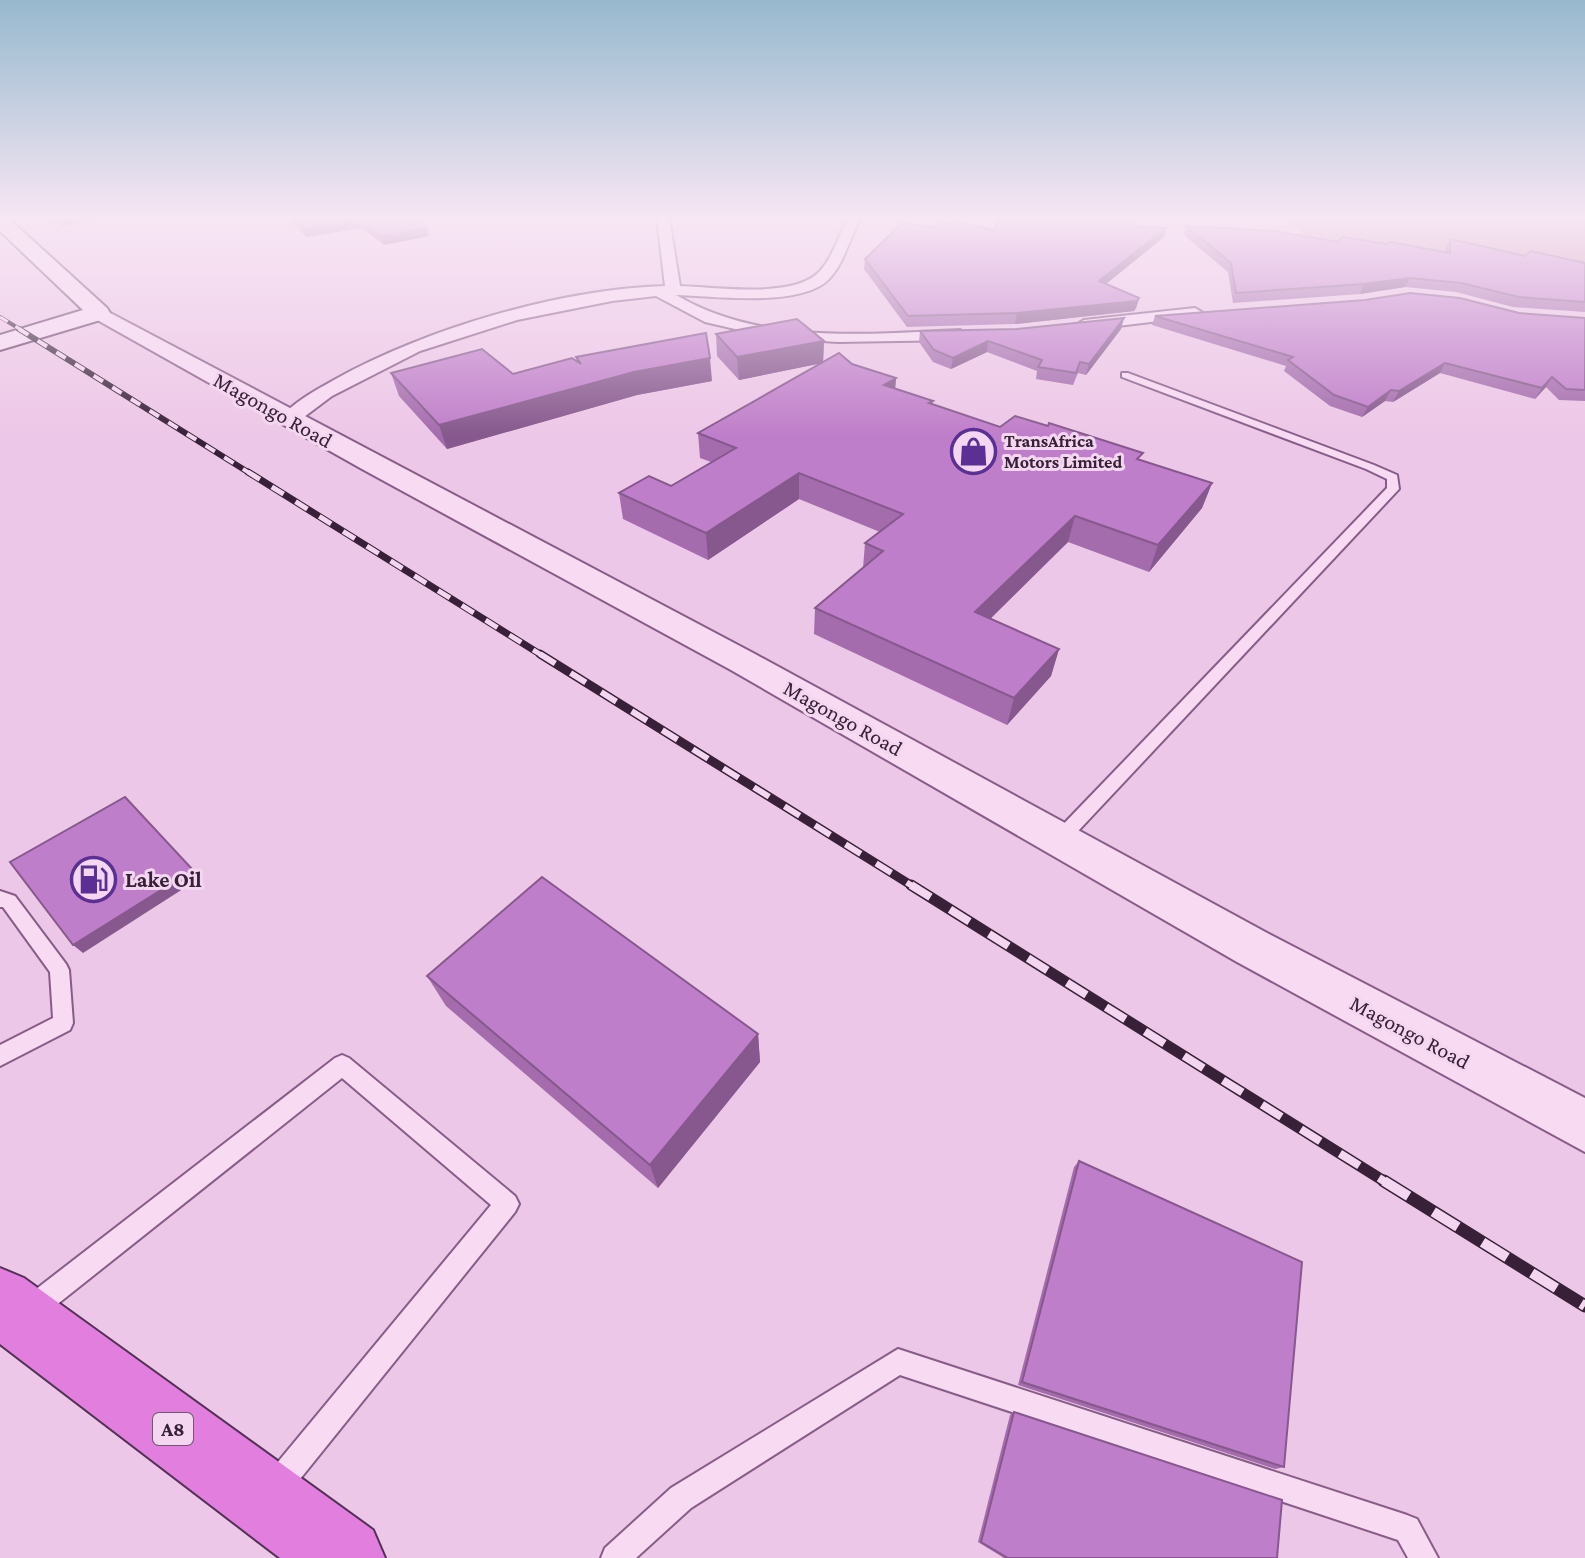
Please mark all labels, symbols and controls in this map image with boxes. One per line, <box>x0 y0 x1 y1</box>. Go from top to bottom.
street label: Magongo Road <box>209 367 337 453</box>
shop icon: TransAfrica Motors Limited <box>949 427 997 475</box>
place label: TransAfrica Motors Limited <box>1004 431 1122 472</box>
street label: Magongo Road <box>779 675 907 761</box>
fuel station icon: Lake Oil <box>70 855 118 903</box>
place label: Lake Oil <box>125 867 202 892</box>
street label: Magongo Road <box>1346 990 1474 1074</box>
road number: A8 <box>153 1413 193 1445</box>

